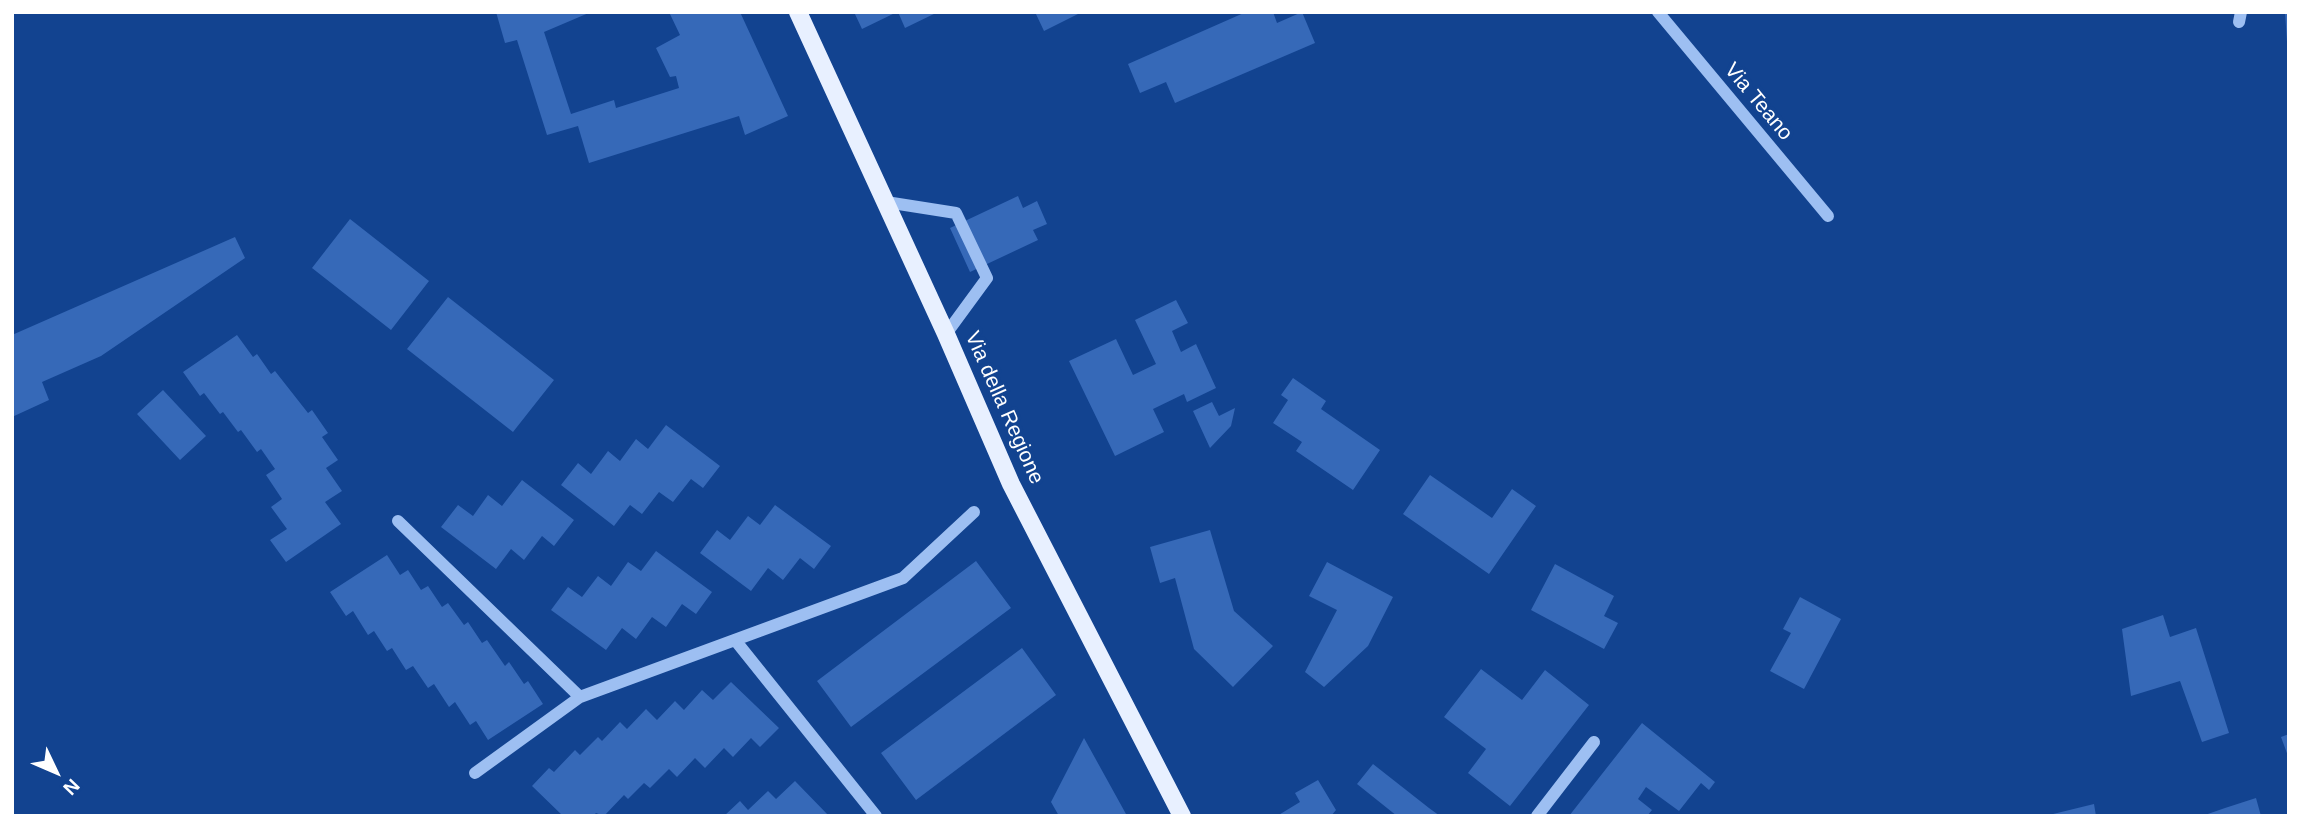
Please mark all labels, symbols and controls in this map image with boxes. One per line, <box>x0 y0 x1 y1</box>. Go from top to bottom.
street label: Via Teano <box>1718 58 1798 146</box>
street label: Via della Regione <box>959 328 1049 488</box>
north arrow <box>21 737 91 807</box>
text: N <box>59 775 84 799</box>

